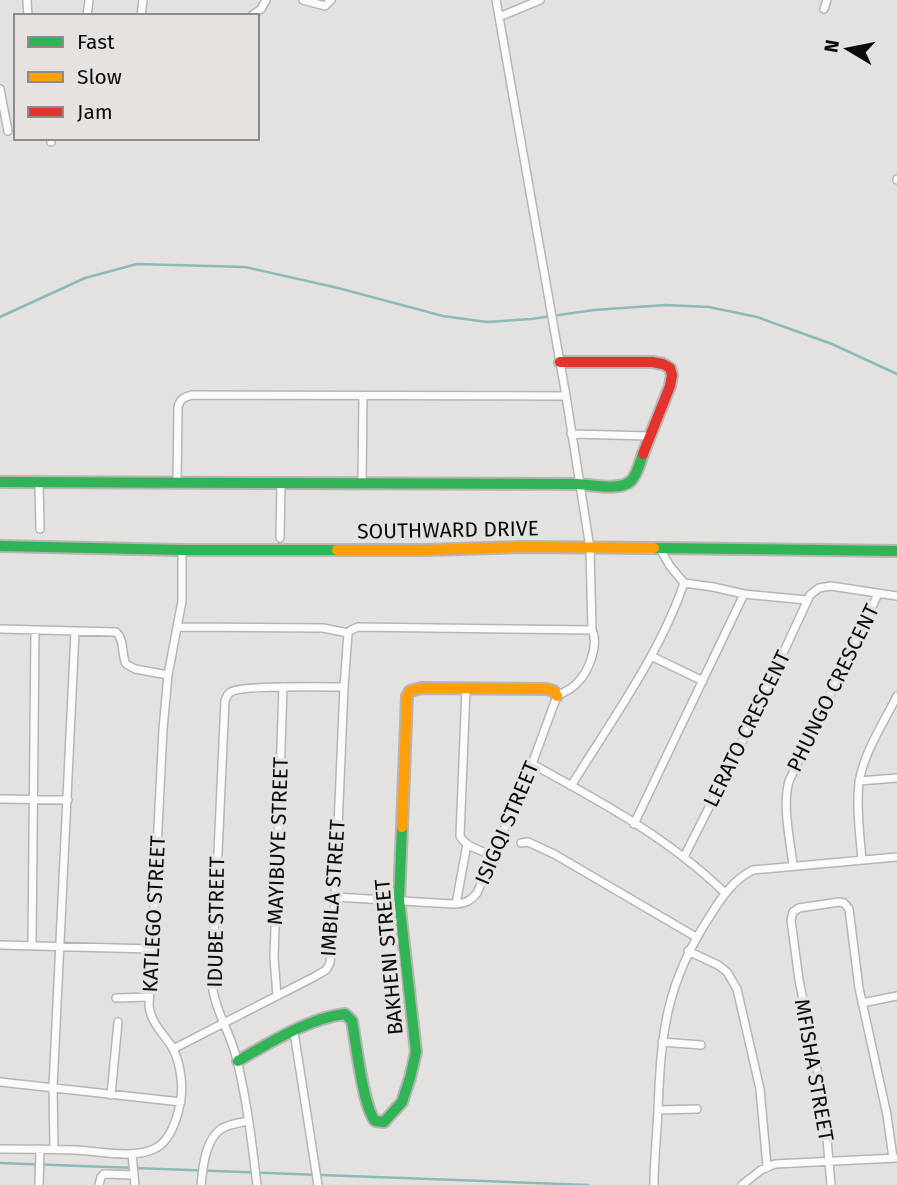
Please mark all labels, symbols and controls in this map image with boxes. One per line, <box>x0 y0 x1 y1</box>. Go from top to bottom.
legend <box>14 14 259 140</box>
north arrow <box>813 14 883 84</box>
text: Fast <box>77 29 115 55</box>
text: N <box>819 38 844 54</box>
text: Slow <box>77 64 122 90</box>
text: Jam <box>77 99 113 125</box>
street label: SOUTHWARD DRIVE <box>357 515 539 545</box>
street label: PHUNGO CRESCENT <box>781 600 885 776</box>
street label: LERATO CRESCENT <box>698 646 796 811</box>
street label: MAYIBUYE STREET <box>262 756 294 925</box>
street label: ISIGQI STREET <box>469 757 545 888</box>
street label: IMBILA STREET <box>315 818 351 957</box>
street label: KATLEGO STREET <box>137 835 171 993</box>
street label: IDUBE STREET <box>202 856 230 988</box>
street label: BAKHENI STREET <box>369 878 409 1036</box>
street label: MFISHA STREET <box>789 997 839 1143</box>

